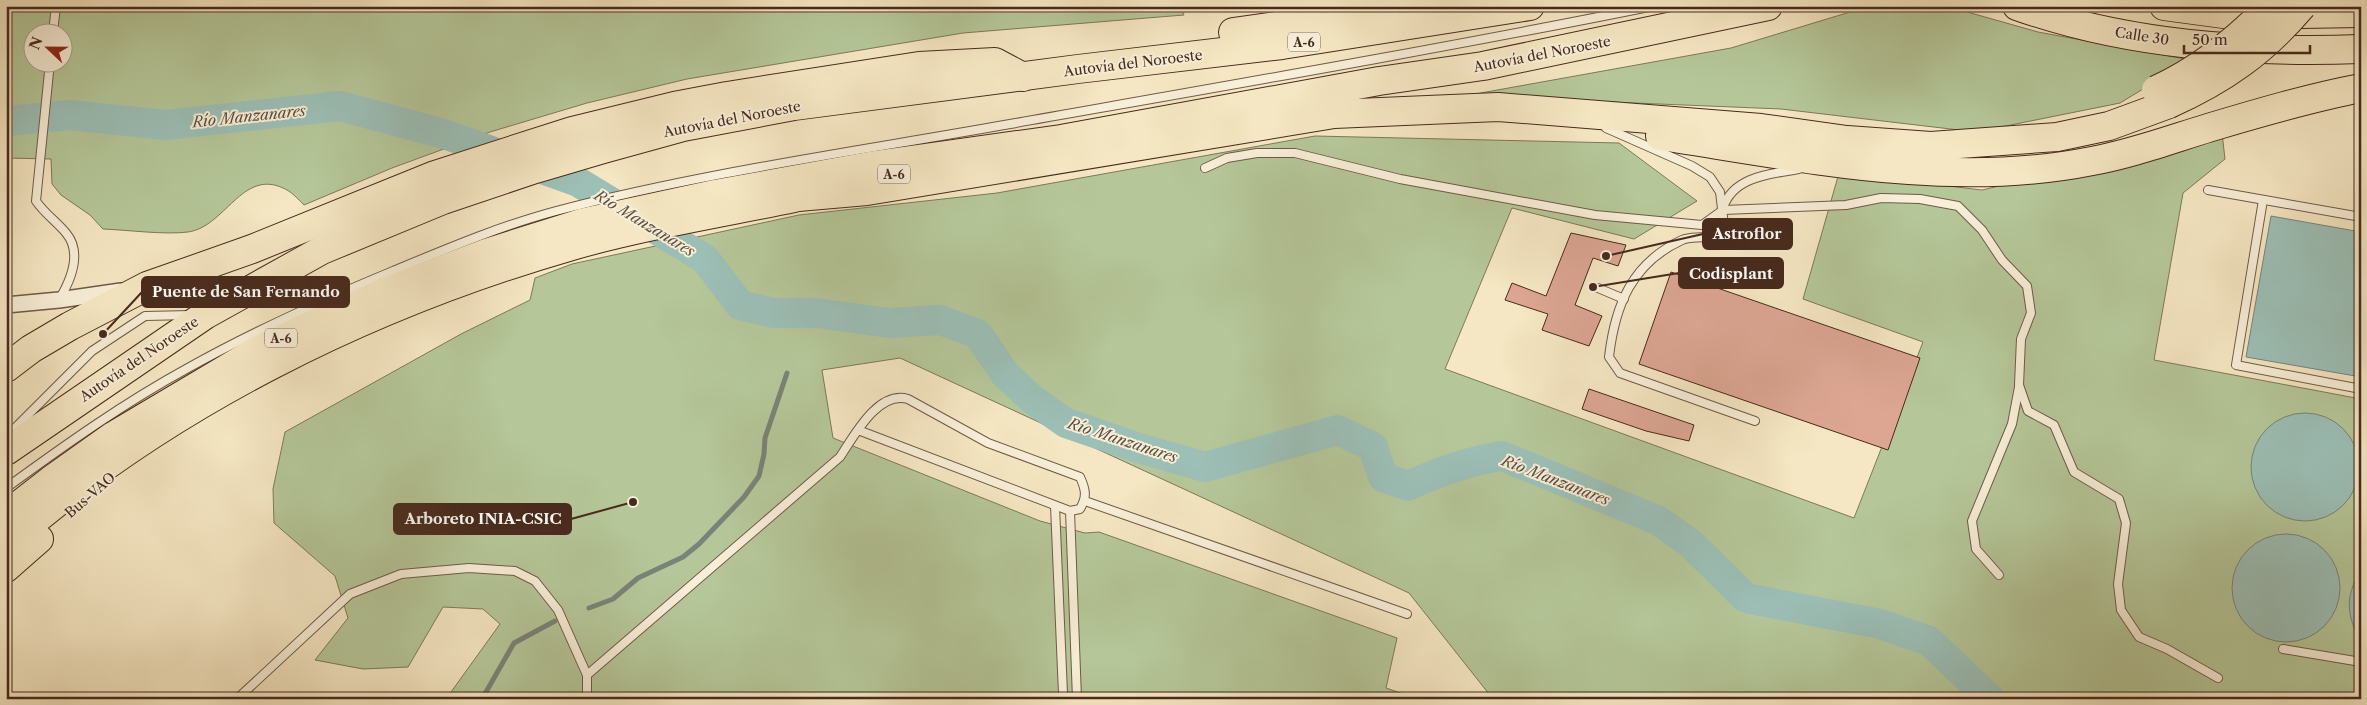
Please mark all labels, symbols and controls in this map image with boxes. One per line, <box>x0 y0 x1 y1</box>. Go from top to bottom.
north arrow <box>22 22 72 72</box>
scale bar <box>2184 22 2311 54</box>
street label: Calle 30 <box>2114 23 2171 49</box>
text: 50 m <box>2192 30 2228 49</box>
road number: A-6 <box>1288 32 1320 52</box>
street label: Autovía del Noroeste <box>1471 32 1612 76</box>
text: N <box>25 34 47 52</box>
street label: Autovía del Noroeste <box>1062 46 1204 81</box>
street label: Autovía del Noroeste <box>661 97 802 141</box>
water label: Río Manzanares <box>190 101 307 132</box>
road number: A-6 <box>878 164 910 183</box>
water label: Río Manzanares <box>590 185 699 261</box>
callout: Astroflor <box>1703 219 1792 249</box>
text: Astroflor <box>1711 224 1782 243</box>
callout: Codisplant <box>1679 258 1783 288</box>
text: Codisplant <box>1689 264 1773 283</box>
callout: Puente de San Fernando <box>142 277 349 307</box>
text: Puente de San Fernando <box>152 282 340 301</box>
street label: Autovía del Noroeste <box>75 312 202 406</box>
road number: A-6 <box>265 328 297 348</box>
water label: Río Manzanares <box>1065 413 1180 467</box>
water label: Río Manzanares <box>1498 450 1613 509</box>
street label: Bus-VAO <box>61 468 119 522</box>
callout: Arboreto INIA-CSIC <box>394 504 571 534</box>
text: Arboreto INIA-CSIC <box>403 509 562 528</box>

